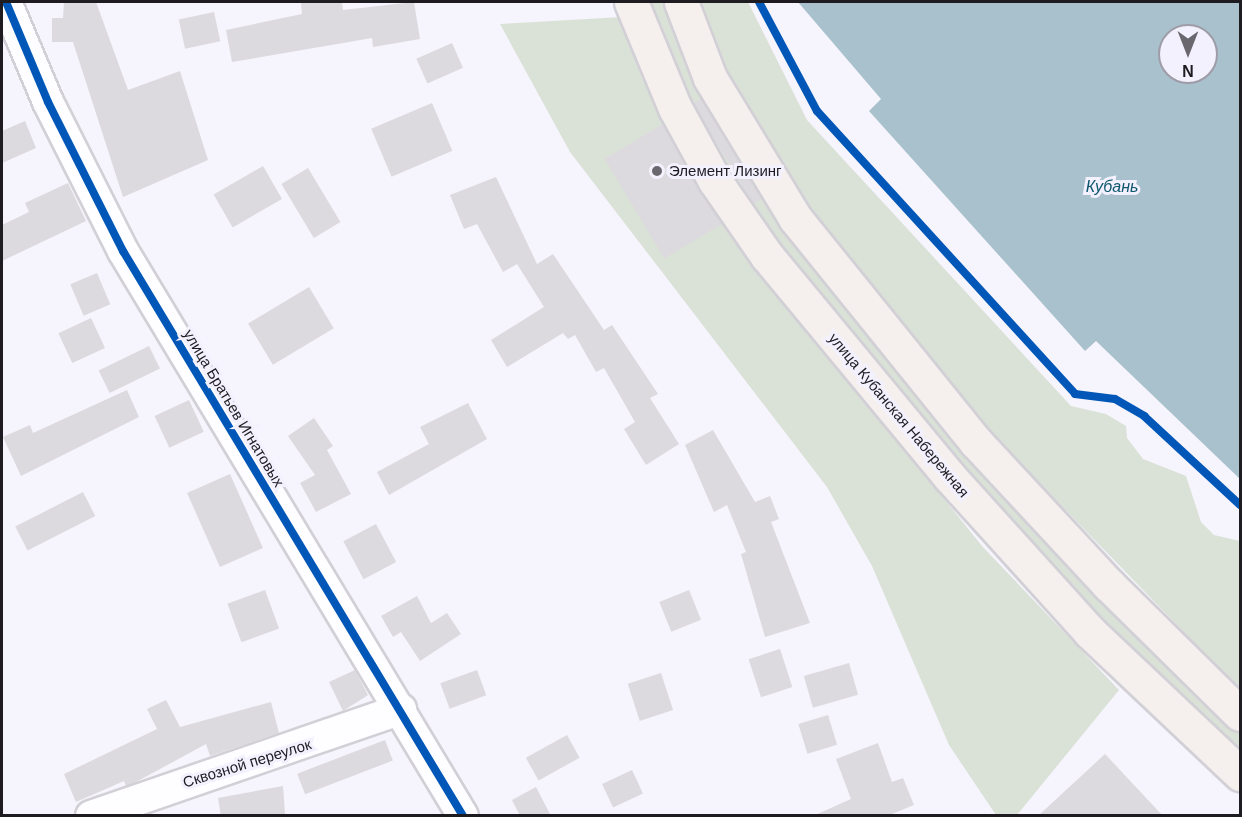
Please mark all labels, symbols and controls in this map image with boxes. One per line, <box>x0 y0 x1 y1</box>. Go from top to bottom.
north arrow <box>1158 24 1218 84</box>
text: N <box>1182 62 1194 79</box>
place label: Элемент Лизинг <box>669 162 782 180</box>
marker: Элемент Лизинг <box>650 164 664 178</box>
water label: Кубань <box>1086 177 1138 197</box>
street label: улица Братьев Игнатовых <box>180 326 288 490</box>
street label: улица Кубанская Набережная <box>825 329 973 501</box>
street label: Сквозной переулок <box>181 735 313 791</box>

